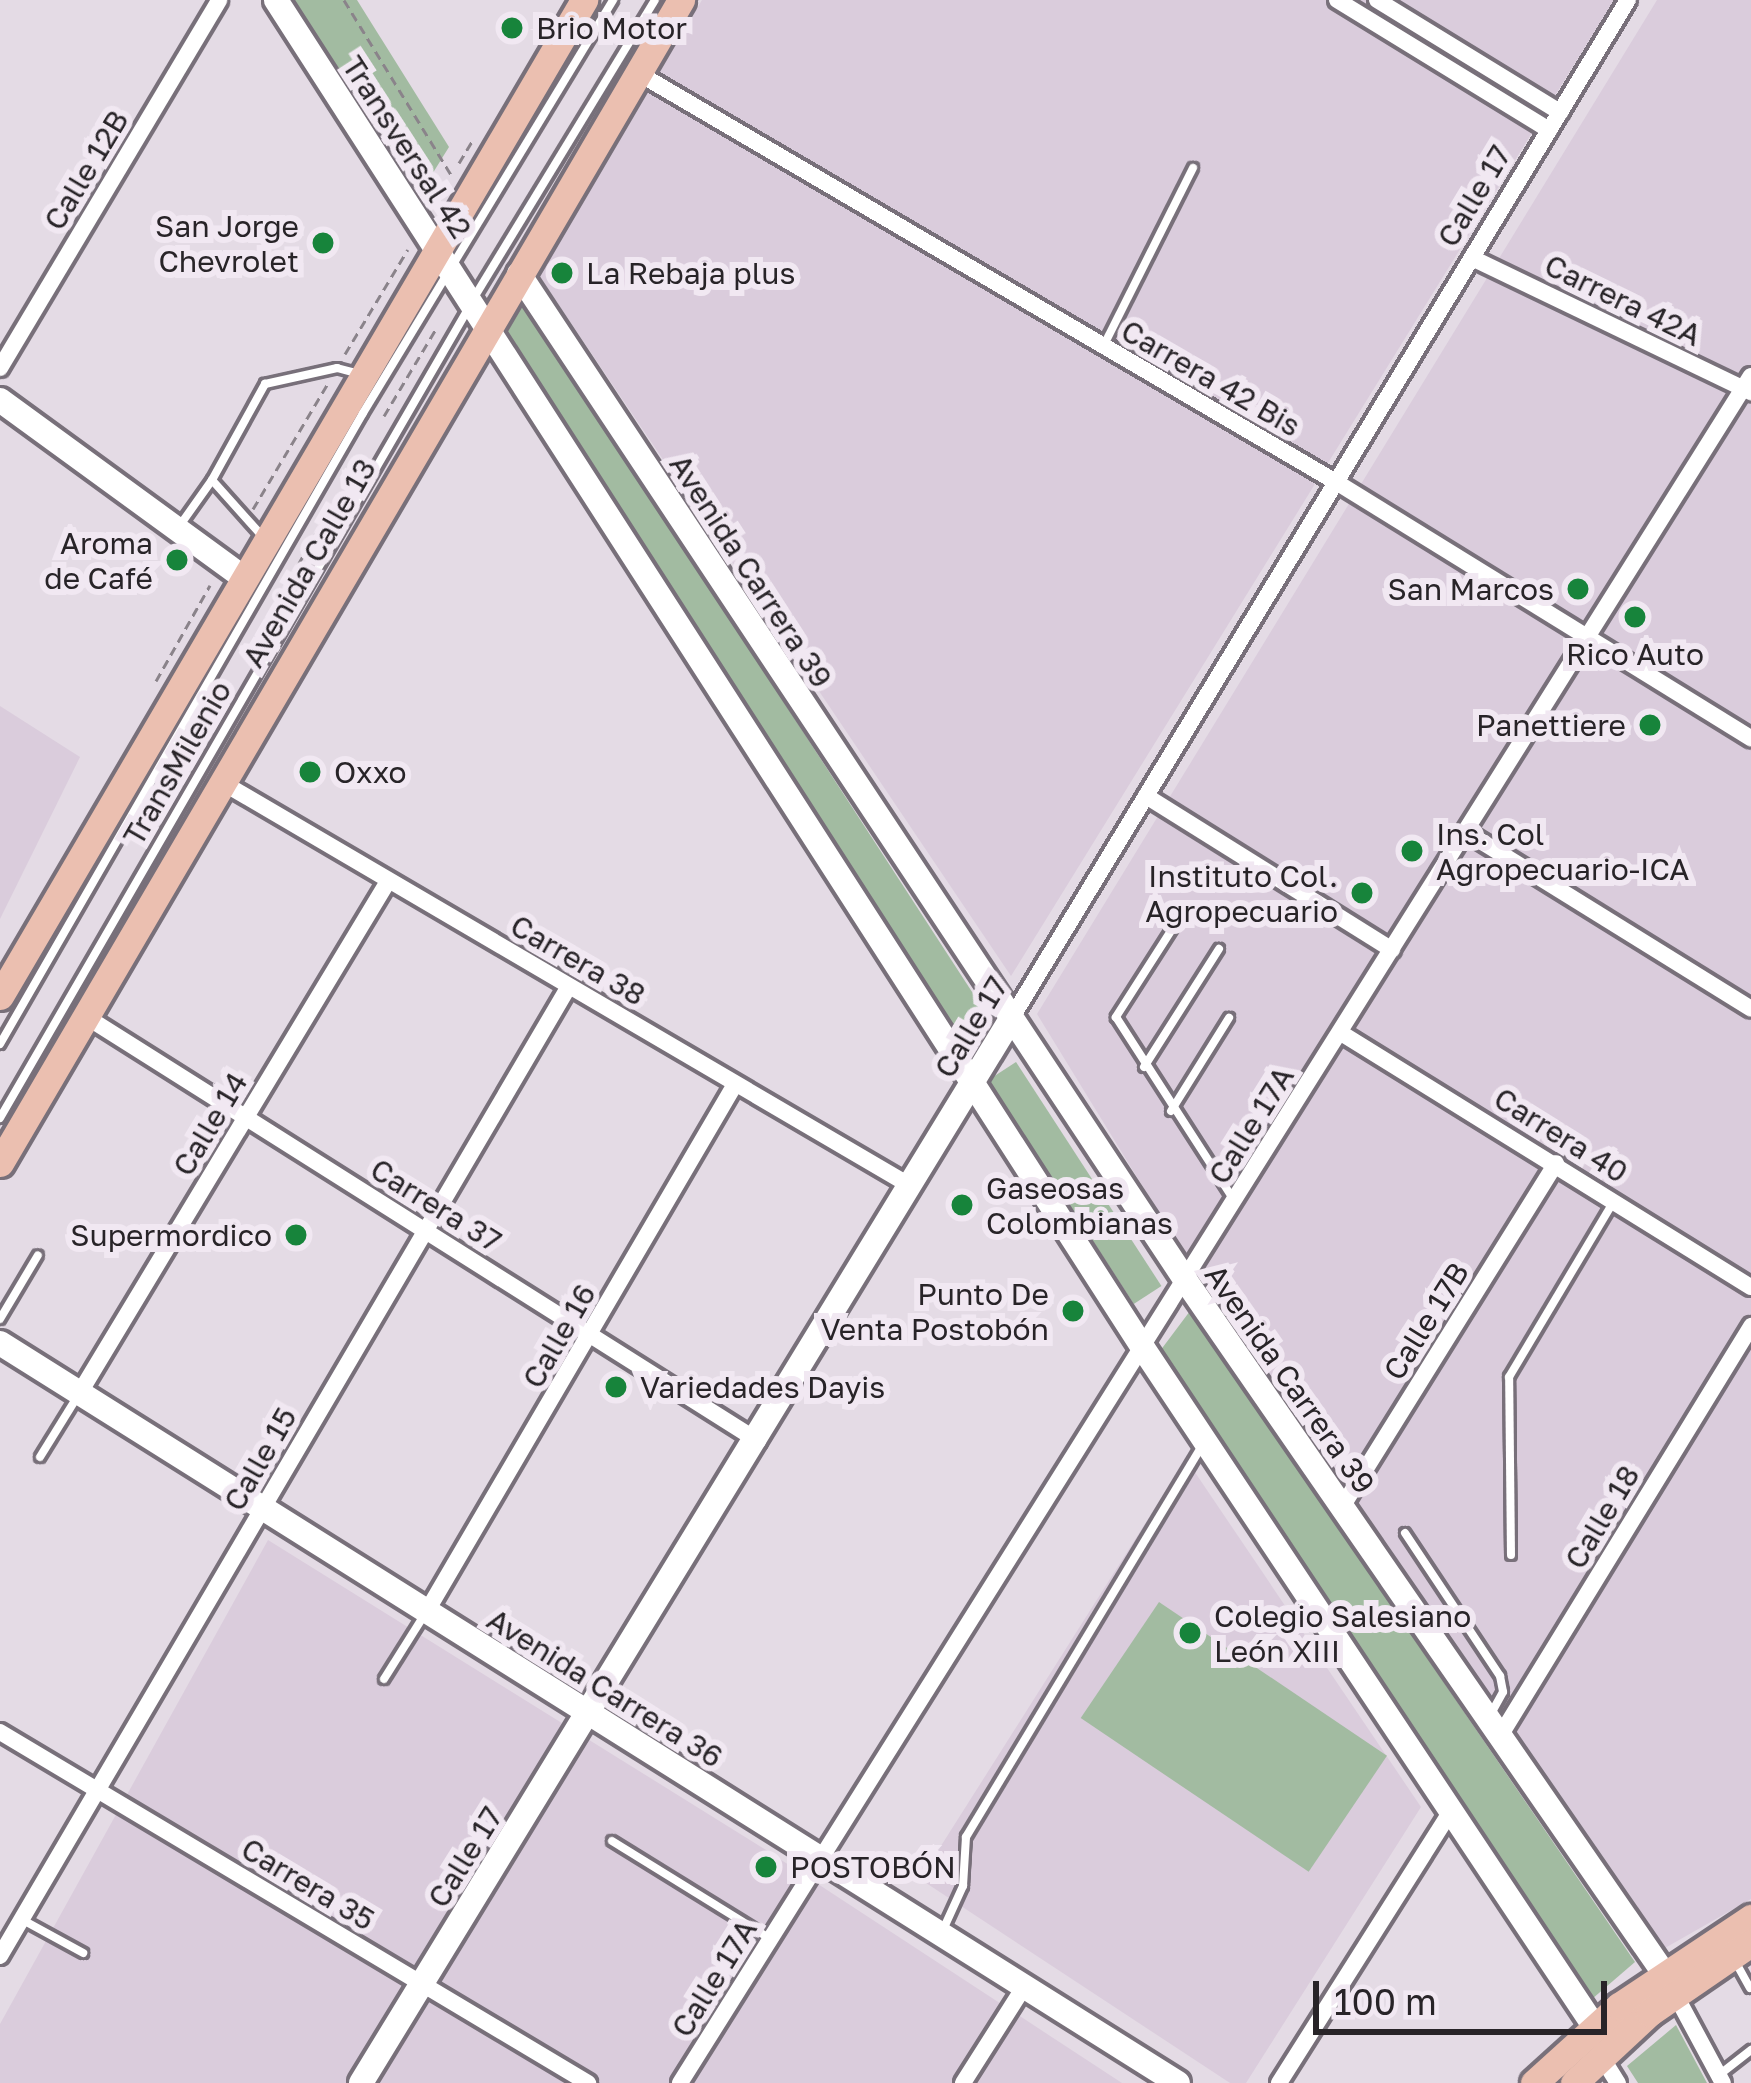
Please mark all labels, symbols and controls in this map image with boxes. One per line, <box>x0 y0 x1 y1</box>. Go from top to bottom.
place label: Brio Motor <box>536 10 687 46</box>
marker: Brio Motor <box>499 15 525 41</box>
street label: Transversal 42 <box>335 49 479 245</box>
street label: Calle 12B <box>36 104 136 236</box>
street label: Calle 17 <box>1430 139 1518 253</box>
place label: San Jorge Chevrolet <box>155 208 299 278</box>
marker: San Jorge Chevrolet <box>310 230 336 256</box>
street label: Carrera 42A <box>1539 247 1707 353</box>
place label: La Rebaja plus <box>586 255 795 291</box>
marker: La Rebaja plus <box>549 260 575 286</box>
street label: Carrera 42 Bis <box>1115 312 1307 444</box>
street label: Avenida Carrera 39 <box>662 448 840 694</box>
street label: Avenida Calle 13 <box>235 452 383 674</box>
place label: Aroma de Café <box>44 525 153 596</box>
marker: Aroma de Café <box>164 547 190 573</box>
place label: San Marcos <box>1388 571 1554 607</box>
marker: San Marcos <box>1565 576 1591 602</box>
marker: Rico Auto <box>1622 604 1648 630</box>
place label: Rico Auto <box>1566 636 1704 672</box>
street label: TransMilenio <box>116 674 238 852</box>
place label: Panettiere <box>1476 707 1626 743</box>
marker: Panettiere <box>1637 712 1663 738</box>
place label: Oxxo <box>334 754 407 790</box>
marker: Oxxo <box>297 759 323 785</box>
place label: Ins. Col Agropecuario-ICA <box>1436 816 1689 886</box>
marker: Ins. Col Agropecuario-ICA <box>1399 838 1425 864</box>
place label: Instituto Col. Agropecuario <box>1145 858 1338 928</box>
marker: Instituto Col. Agropecuario <box>1349 880 1375 906</box>
street label: Carrera 38 <box>504 907 652 1013</box>
street label: Calle 17 <box>927 970 1015 1084</box>
street label: Calle 17A <box>1201 1060 1301 1190</box>
street label: Calle 14 <box>165 1066 255 1182</box>
street label: Carrera 40 <box>1488 1080 1634 1190</box>
street label: Carrera 37 <box>364 1151 508 1259</box>
place label: Gaseosas Colombianas <box>986 1170 1173 1240</box>
marker: Gaseosas Colombianas <box>949 1192 975 1218</box>
place label: Supermordico <box>70 1217 272 1253</box>
marker: Supermordico <box>283 1222 309 1248</box>
street label: Calle 17B <box>1376 1256 1476 1386</box>
street label: Avenida Carrera 39 <box>1198 1258 1382 1500</box>
place label: Punto De Venta Postobón <box>821 1276 1049 1346</box>
street label: Calle 16 <box>515 1278 603 1394</box>
marker: Punto De Venta Postobón <box>1060 1298 1086 1324</box>
place label: Variedades Dayis <box>640 1369 885 1405</box>
marker: Variedades Dayis <box>603 1374 629 1400</box>
street label: Calle 15 <box>216 1401 304 1517</box>
street label: Calle 18 <box>1557 1459 1647 1575</box>
place label: Colegio Salesiano León XIII <box>1214 1598 1471 1668</box>
street label: Avenida Carrera 36 <box>481 1601 729 1775</box>
marker: Colegio Salesiano León XIII <box>1177 1620 1203 1646</box>
street label: Calle 17 <box>420 1800 510 1914</box>
street label: Carrera 35 <box>235 1830 381 1938</box>
place label: POSTOBÓN <box>790 1849 956 1885</box>
marker: POSTOBÓN <box>753 1854 779 1880</box>
street label: Calle 17A <box>664 1913 764 2043</box>
scale bar <box>1319 1957 1613 2031</box>
text: 100 m <box>1334 1980 1437 2023</box>

